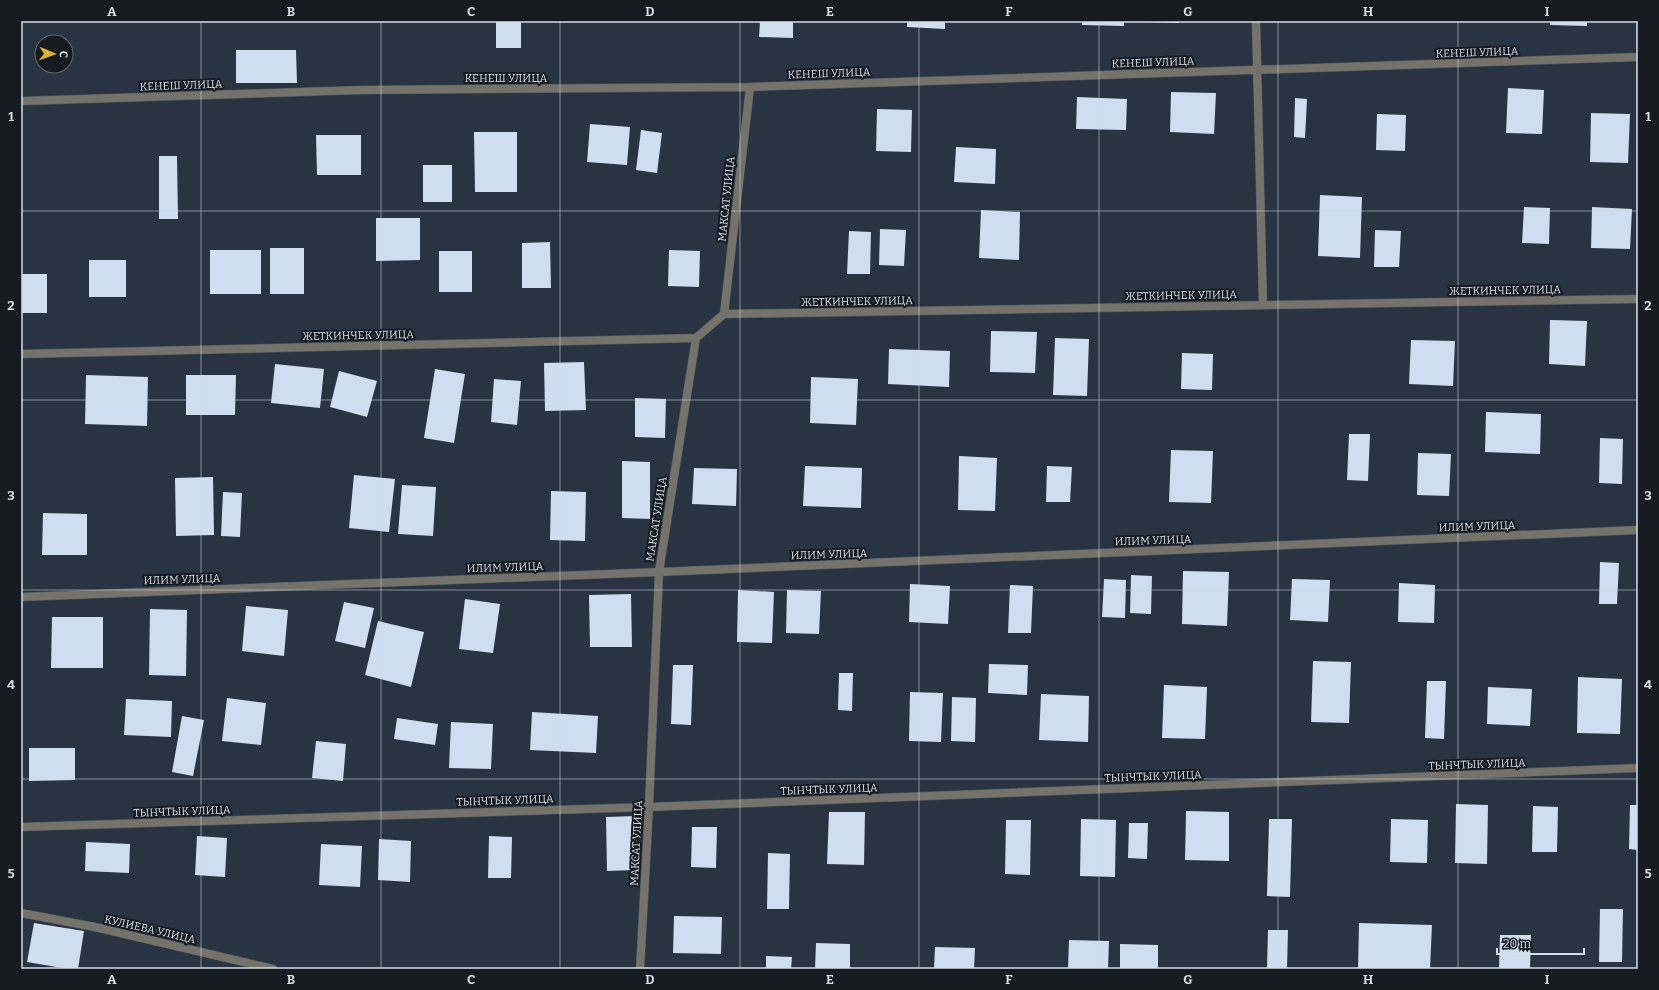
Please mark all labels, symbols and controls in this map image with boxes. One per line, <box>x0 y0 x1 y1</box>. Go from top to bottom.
text: A <box>107 4 117 19</box>
text: B <box>287 4 295 19</box>
text: C <box>467 4 475 19</box>
text: D <box>645 4 655 19</box>
text: E <box>826 4 834 19</box>
text: F <box>1005 4 1013 19</box>
text: G <box>1183 4 1193 19</box>
text: H <box>1363 4 1373 19</box>
text: I <box>1545 4 1550 19</box>
north arrow <box>34 34 74 74</box>
street label: КЕНЕШ УЛИЦА <box>1435 45 1519 60</box>
text: С <box>57 51 70 58</box>
street label: КЕНЕШ УЛИЦА <box>1111 55 1195 70</box>
street label: КЕНЕШ УЛИЦА <box>787 66 871 81</box>
street label: КЕНЕШ УЛИЦА <box>465 72 548 85</box>
street label: КЕНЕШ УЛИЦА <box>139 78 223 93</box>
text: 1 <box>8 109 14 124</box>
text: 1 <box>1645 109 1651 124</box>
street label: МАКСАТ УЛИЦА <box>716 156 737 242</box>
street label: ЖЕТКИНЧЕК УЛИЦА <box>1449 283 1561 298</box>
street label: ЖЕТКИНЧЕК УЛИЦА <box>1125 288 1237 303</box>
street label: ЖЕТКИНЧЕК УЛИЦА <box>801 294 913 309</box>
text: 2 <box>7 298 15 313</box>
text: 2 <box>1644 298 1652 313</box>
street label: ЖЕТКИНЧЕК УЛИЦА <box>302 328 414 343</box>
street label: МАКСАТ УЛИЦА <box>643 476 670 562</box>
text: 3 <box>7 488 15 503</box>
text: 3 <box>1644 488 1652 503</box>
street label: ИЛИМ УЛИЦА <box>1438 519 1516 534</box>
street label: ИЛИМ УЛИЦА <box>1114 533 1192 548</box>
street label: ИЛИМ УЛИЦА <box>790 547 868 562</box>
street label: ИЛИМ УЛИЦА <box>466 560 544 575</box>
street label: ИЛИМ УЛИЦА <box>143 572 221 587</box>
text: 4 <box>7 677 15 692</box>
text: 4 <box>1644 677 1652 692</box>
street label: ТЫНЧТЫК УЛИЦА <box>1428 756 1526 773</box>
street label: ТЫНЧТЫК УЛИЦА <box>1104 768 1202 785</box>
street label: ТЫНЧТЫК УЛИЦА <box>780 781 878 798</box>
street label: ТЫНЧТЫК УЛИЦА <box>456 792 554 809</box>
street label: МАКСАТ УЛИЦА <box>628 800 645 886</box>
street label: ТЫНЧТЫК УЛИЦА <box>133 803 231 820</box>
text: 5 <box>7 866 15 881</box>
text: 5 <box>1644 866 1652 881</box>
street label: КУЛИЕВА УЛИЦА <box>103 913 197 946</box>
scale bar <box>1497 930 1584 956</box>
text: 20 m <box>1503 937 1532 951</box>
text: A <box>107 972 117 987</box>
text: B <box>287 972 295 987</box>
text: C <box>467 972 475 987</box>
text: D <box>645 972 655 987</box>
text: E <box>826 972 834 987</box>
text: F <box>1005 972 1013 987</box>
text: G <box>1183 972 1193 987</box>
text: H <box>1363 972 1373 987</box>
text: I <box>1545 972 1550 987</box>

